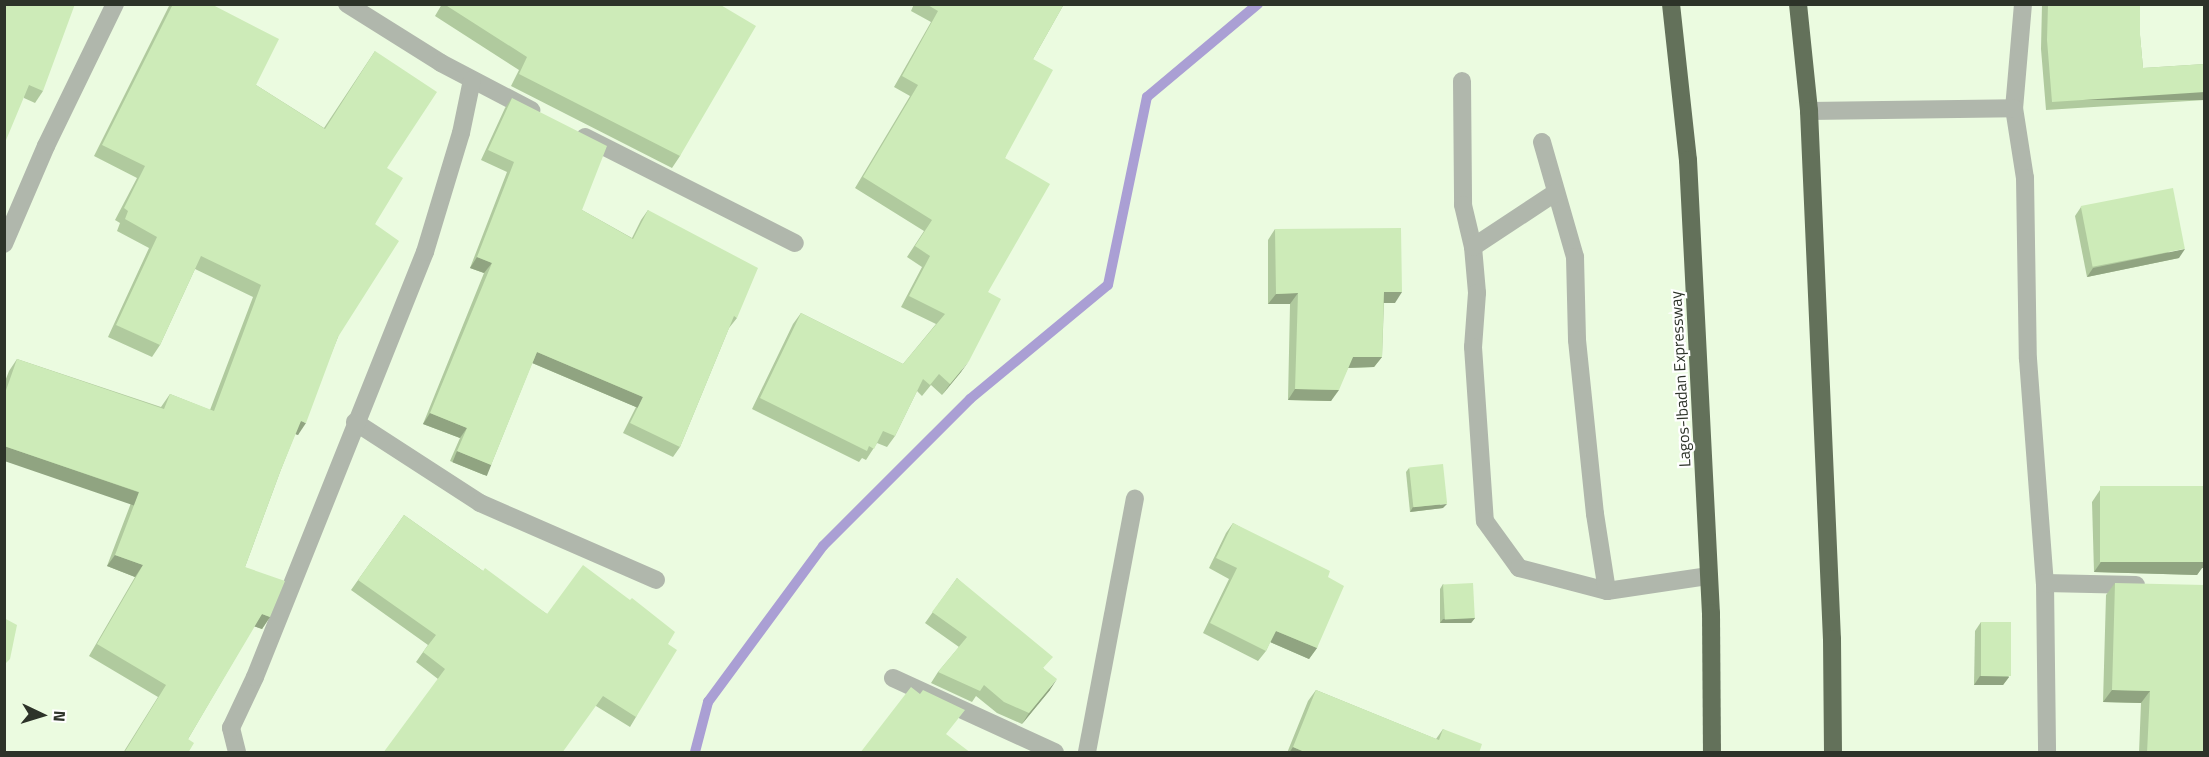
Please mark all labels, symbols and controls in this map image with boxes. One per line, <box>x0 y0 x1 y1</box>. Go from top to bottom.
street label: Lagos-Ibadan Expressway <box>1666 291 1694 467</box>
north arrow <box>12 685 72 745</box>
text: N <box>48 710 72 723</box>

